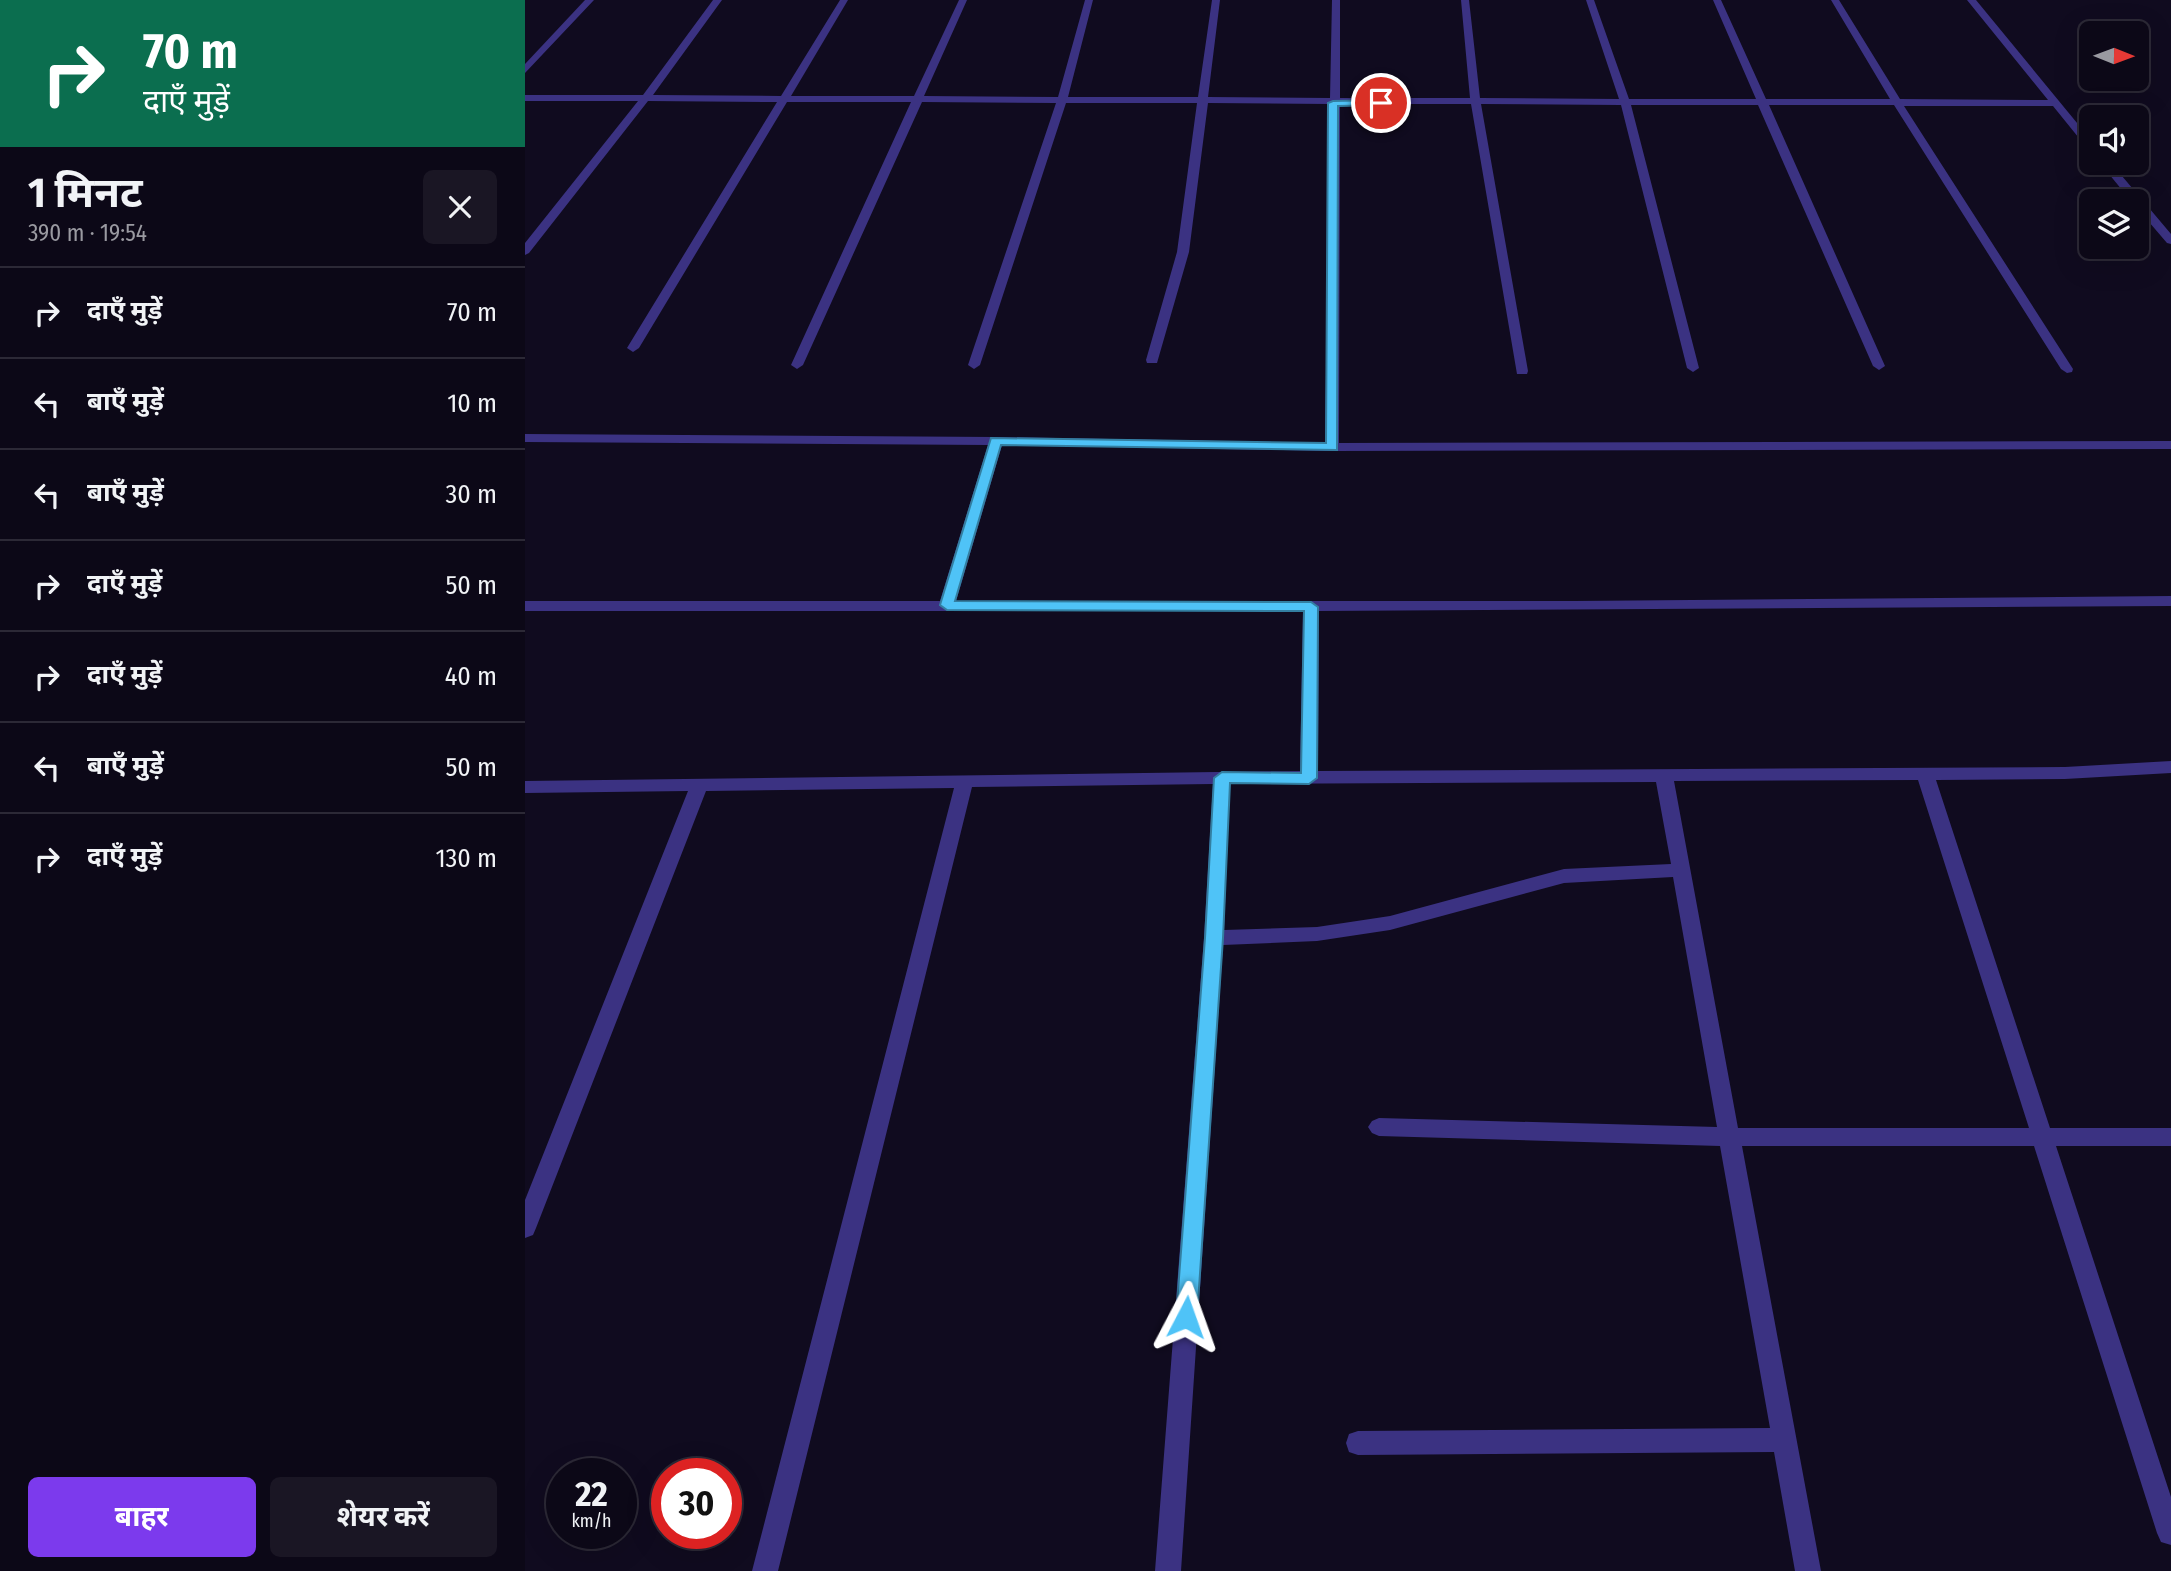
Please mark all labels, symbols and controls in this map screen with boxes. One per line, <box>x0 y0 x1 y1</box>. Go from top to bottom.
north arrow <box>2079 21 2149 91</box>
map controls <box>2079 21 2149 259</box>
text: 70 m <box>143 22 238 81</box>
icon: right <box>28 28 119 119</box>
pin <box>1351 73 1411 133</box>
text: दाएँ मुड़ें <box>143 82 230 120</box>
icon: arrive <box>1362 84 1400 122</box>
button: sound <box>2079 105 2149 175</box>
text: 1 मिनट <box>28 168 143 218</box>
button: close <box>423 170 497 244</box>
button: layers <box>2079 189 2149 259</box>
text: 390 m · 19:54 <box>28 219 147 247</box>
icon: right <box>28 294 66 332</box>
text: दाएँ मुड़ें <box>87 295 162 326</box>
text: 70 m <box>447 297 497 328</box>
icon: left <box>28 385 66 423</box>
text: बाएँ मुड़ें <box>87 386 164 417</box>
text: 10 m <box>447 388 497 419</box>
icon: left <box>28 476 66 514</box>
text: बाएँ मुड़ें <box>87 477 164 508</box>
text: 30 m <box>446 479 497 510</box>
icon: right <box>28 567 66 605</box>
text: दाएँ मुड़ें <box>87 568 162 599</box>
text: 50 m <box>445 570 497 601</box>
icon: right <box>28 658 66 696</box>
text: दाएँ मुड़ें <box>87 659 162 690</box>
text: 40 m <box>445 661 497 692</box>
icon: left <box>28 749 66 787</box>
text: बाएँ मुड़ें <box>87 750 164 781</box>
text: 50 m <box>445 752 497 783</box>
icon: right <box>28 840 66 878</box>
text: दाएँ मुड़ें <box>87 841 162 872</box>
text: 130 m <box>435 843 497 874</box>
position arrow <box>1149 1280 1223 1354</box>
speed limit sign: 30 <box>651 1458 742 1549</box>
text: 22 <box>575 1473 608 1515</box>
button: बाहर <box>28 1477 256 1557</box>
button: शेयर करें <box>270 1477 497 1557</box>
text: km/h <box>571 1510 612 1532</box>

